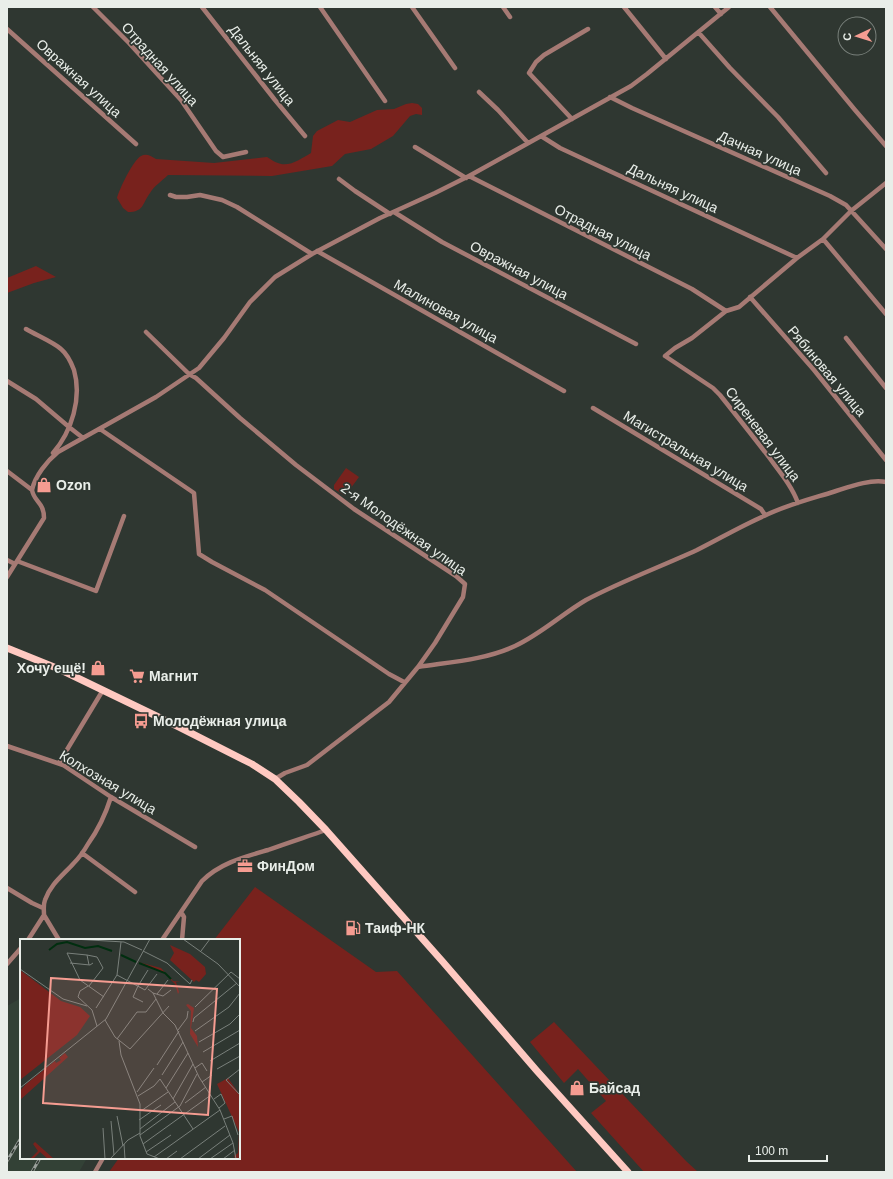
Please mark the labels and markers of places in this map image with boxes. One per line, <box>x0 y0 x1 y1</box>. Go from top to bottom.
shop icon: Ozon <box>35 476 53 494</box>
place label: Ozon <box>56 477 91 493</box>
shop icon: Хочу ещё! <box>89 659 107 677</box>
place label: Хочу ещё! <box>17 660 86 676</box>
supermarket icon: Магнит <box>128 667 146 685</box>
place label: Магнит <box>149 668 199 684</box>
bus stop icon: Молодёжная улица <box>132 712 150 730</box>
place label: Молодёжная улица <box>153 713 287 729</box>
office icon: ФинДом <box>236 857 254 875</box>
place label: ФинДом <box>257 858 315 874</box>
fuel station icon: Таиф-НК <box>344 919 362 937</box>
place label: Таиф-НК <box>365 920 426 936</box>
shop icon: Байсад <box>568 1079 586 1097</box>
place label: Байсад <box>589 1080 640 1096</box>

